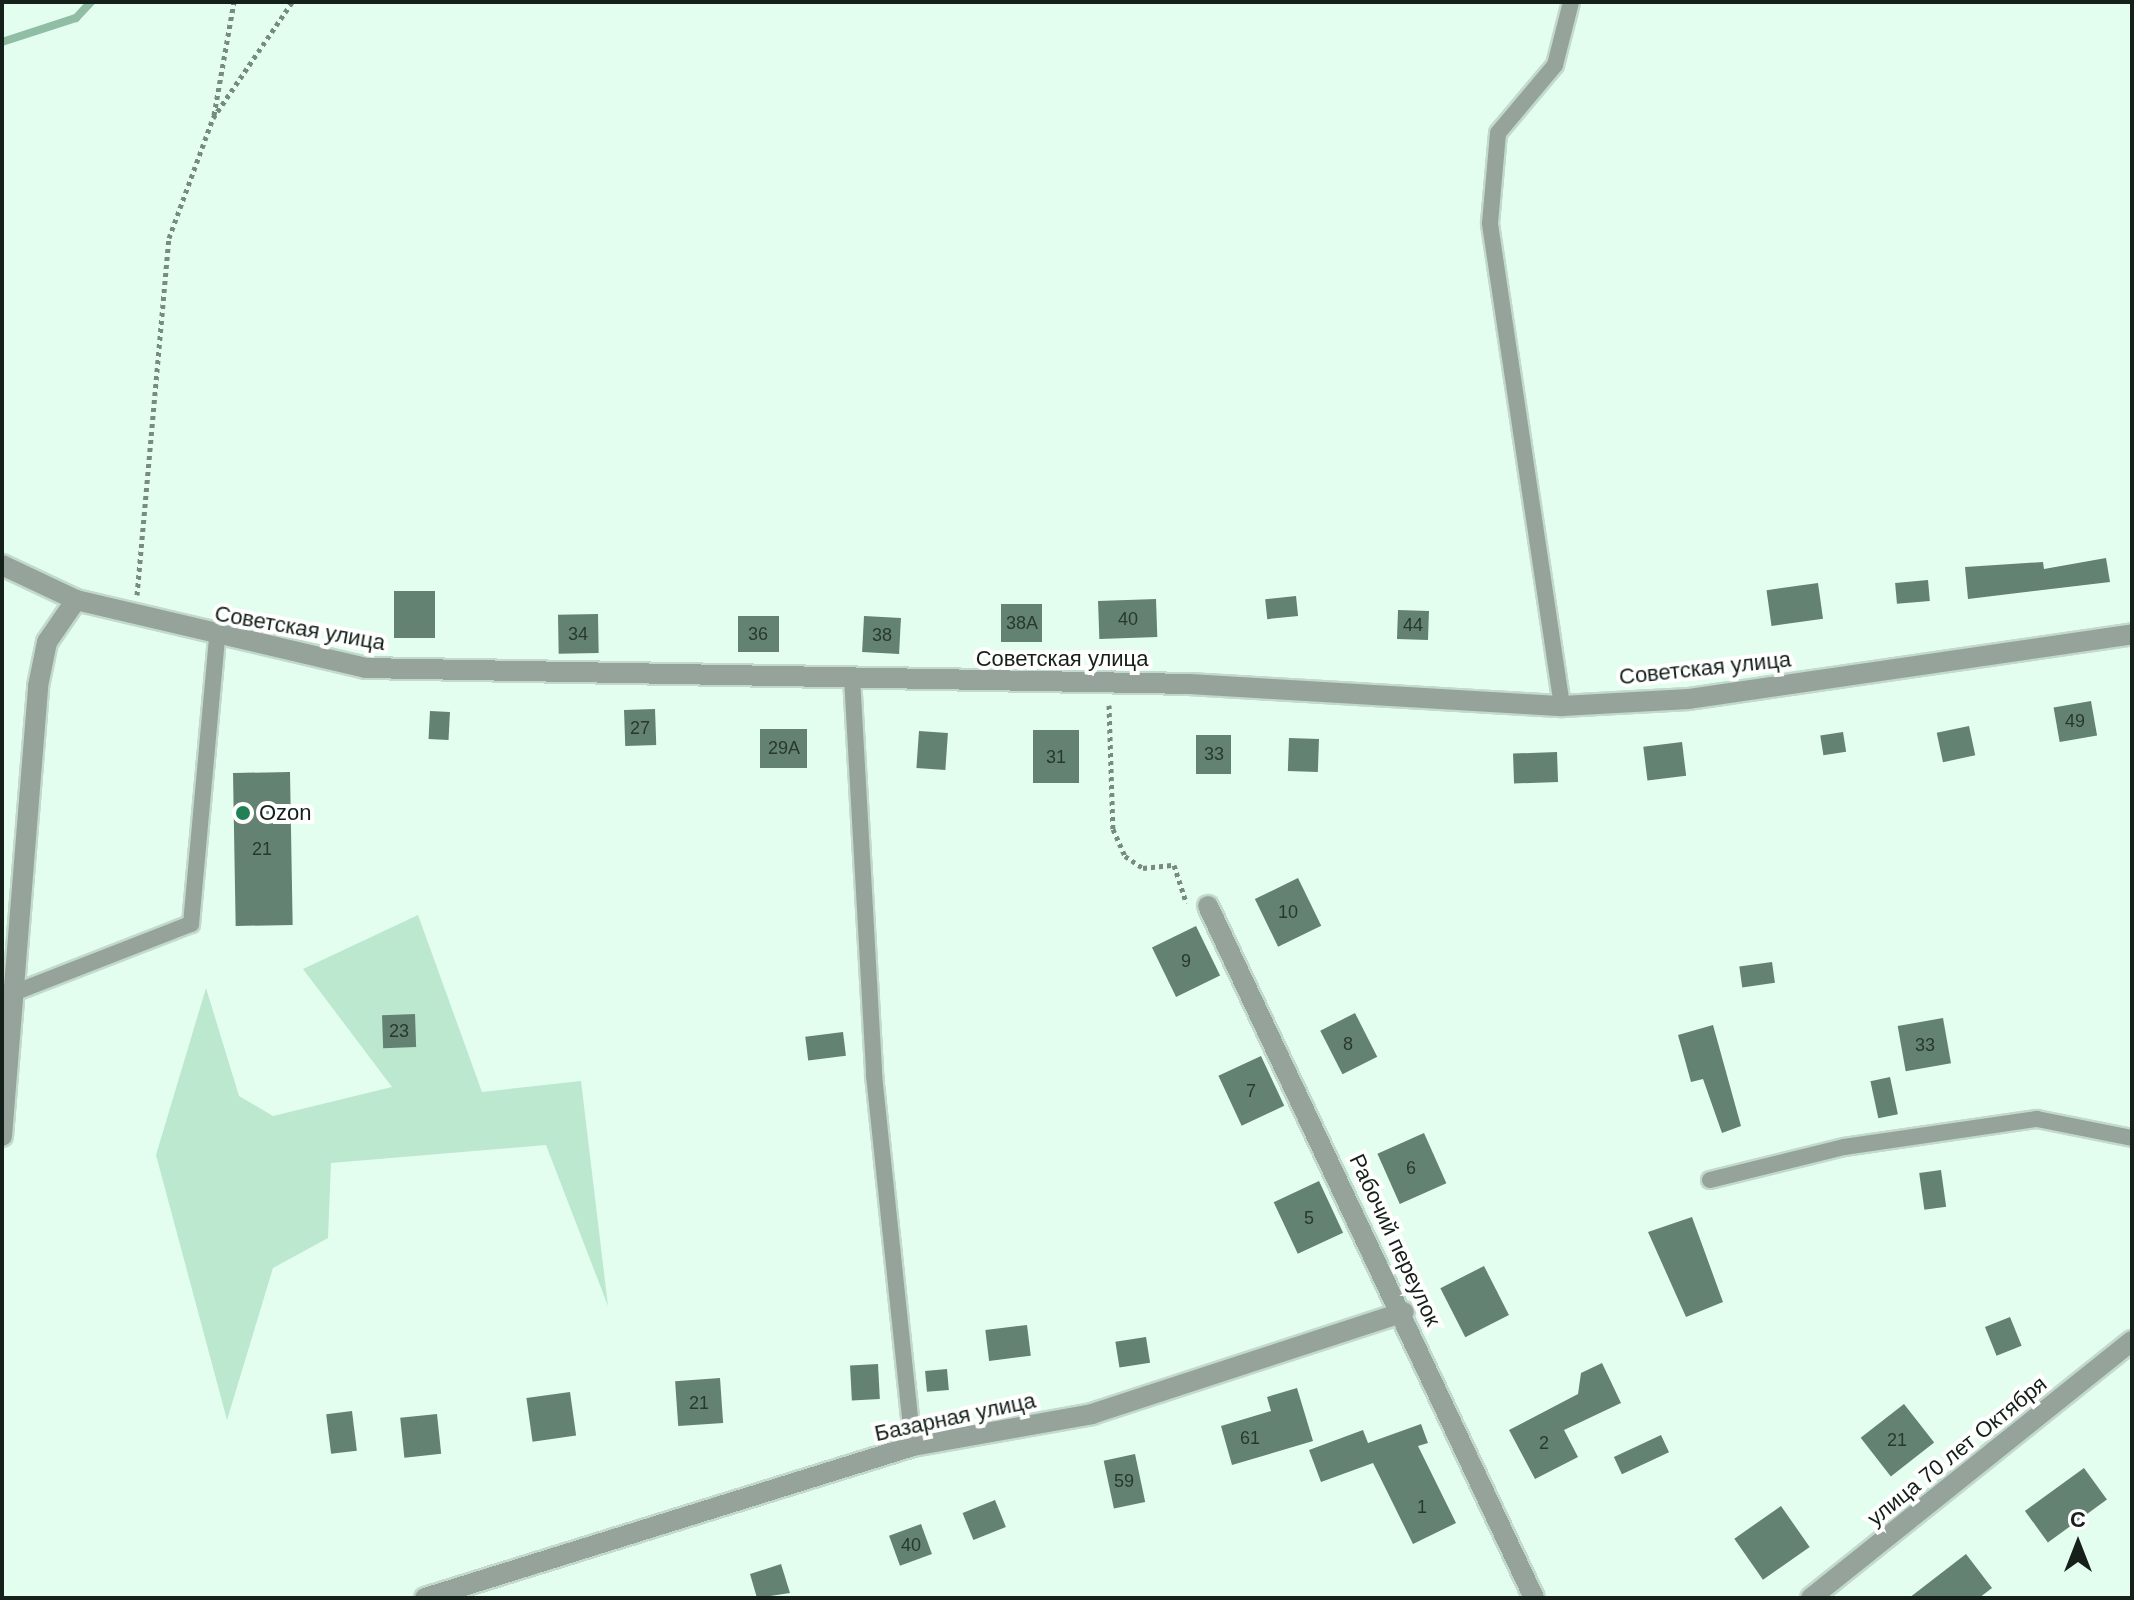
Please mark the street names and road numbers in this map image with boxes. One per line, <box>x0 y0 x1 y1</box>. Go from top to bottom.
street label: Советская улица <box>213 600 387 656</box>
street label: Советская улица <box>976 646 1148 672</box>
street label: Советская улица <box>1618 646 1792 690</box>
street label: Рабочий переулок <box>1344 1150 1446 1330</box>
street label: улица 70 лет Октября <box>1862 1371 2052 1531</box>
street label: Базарная улица <box>872 1387 1038 1447</box>

